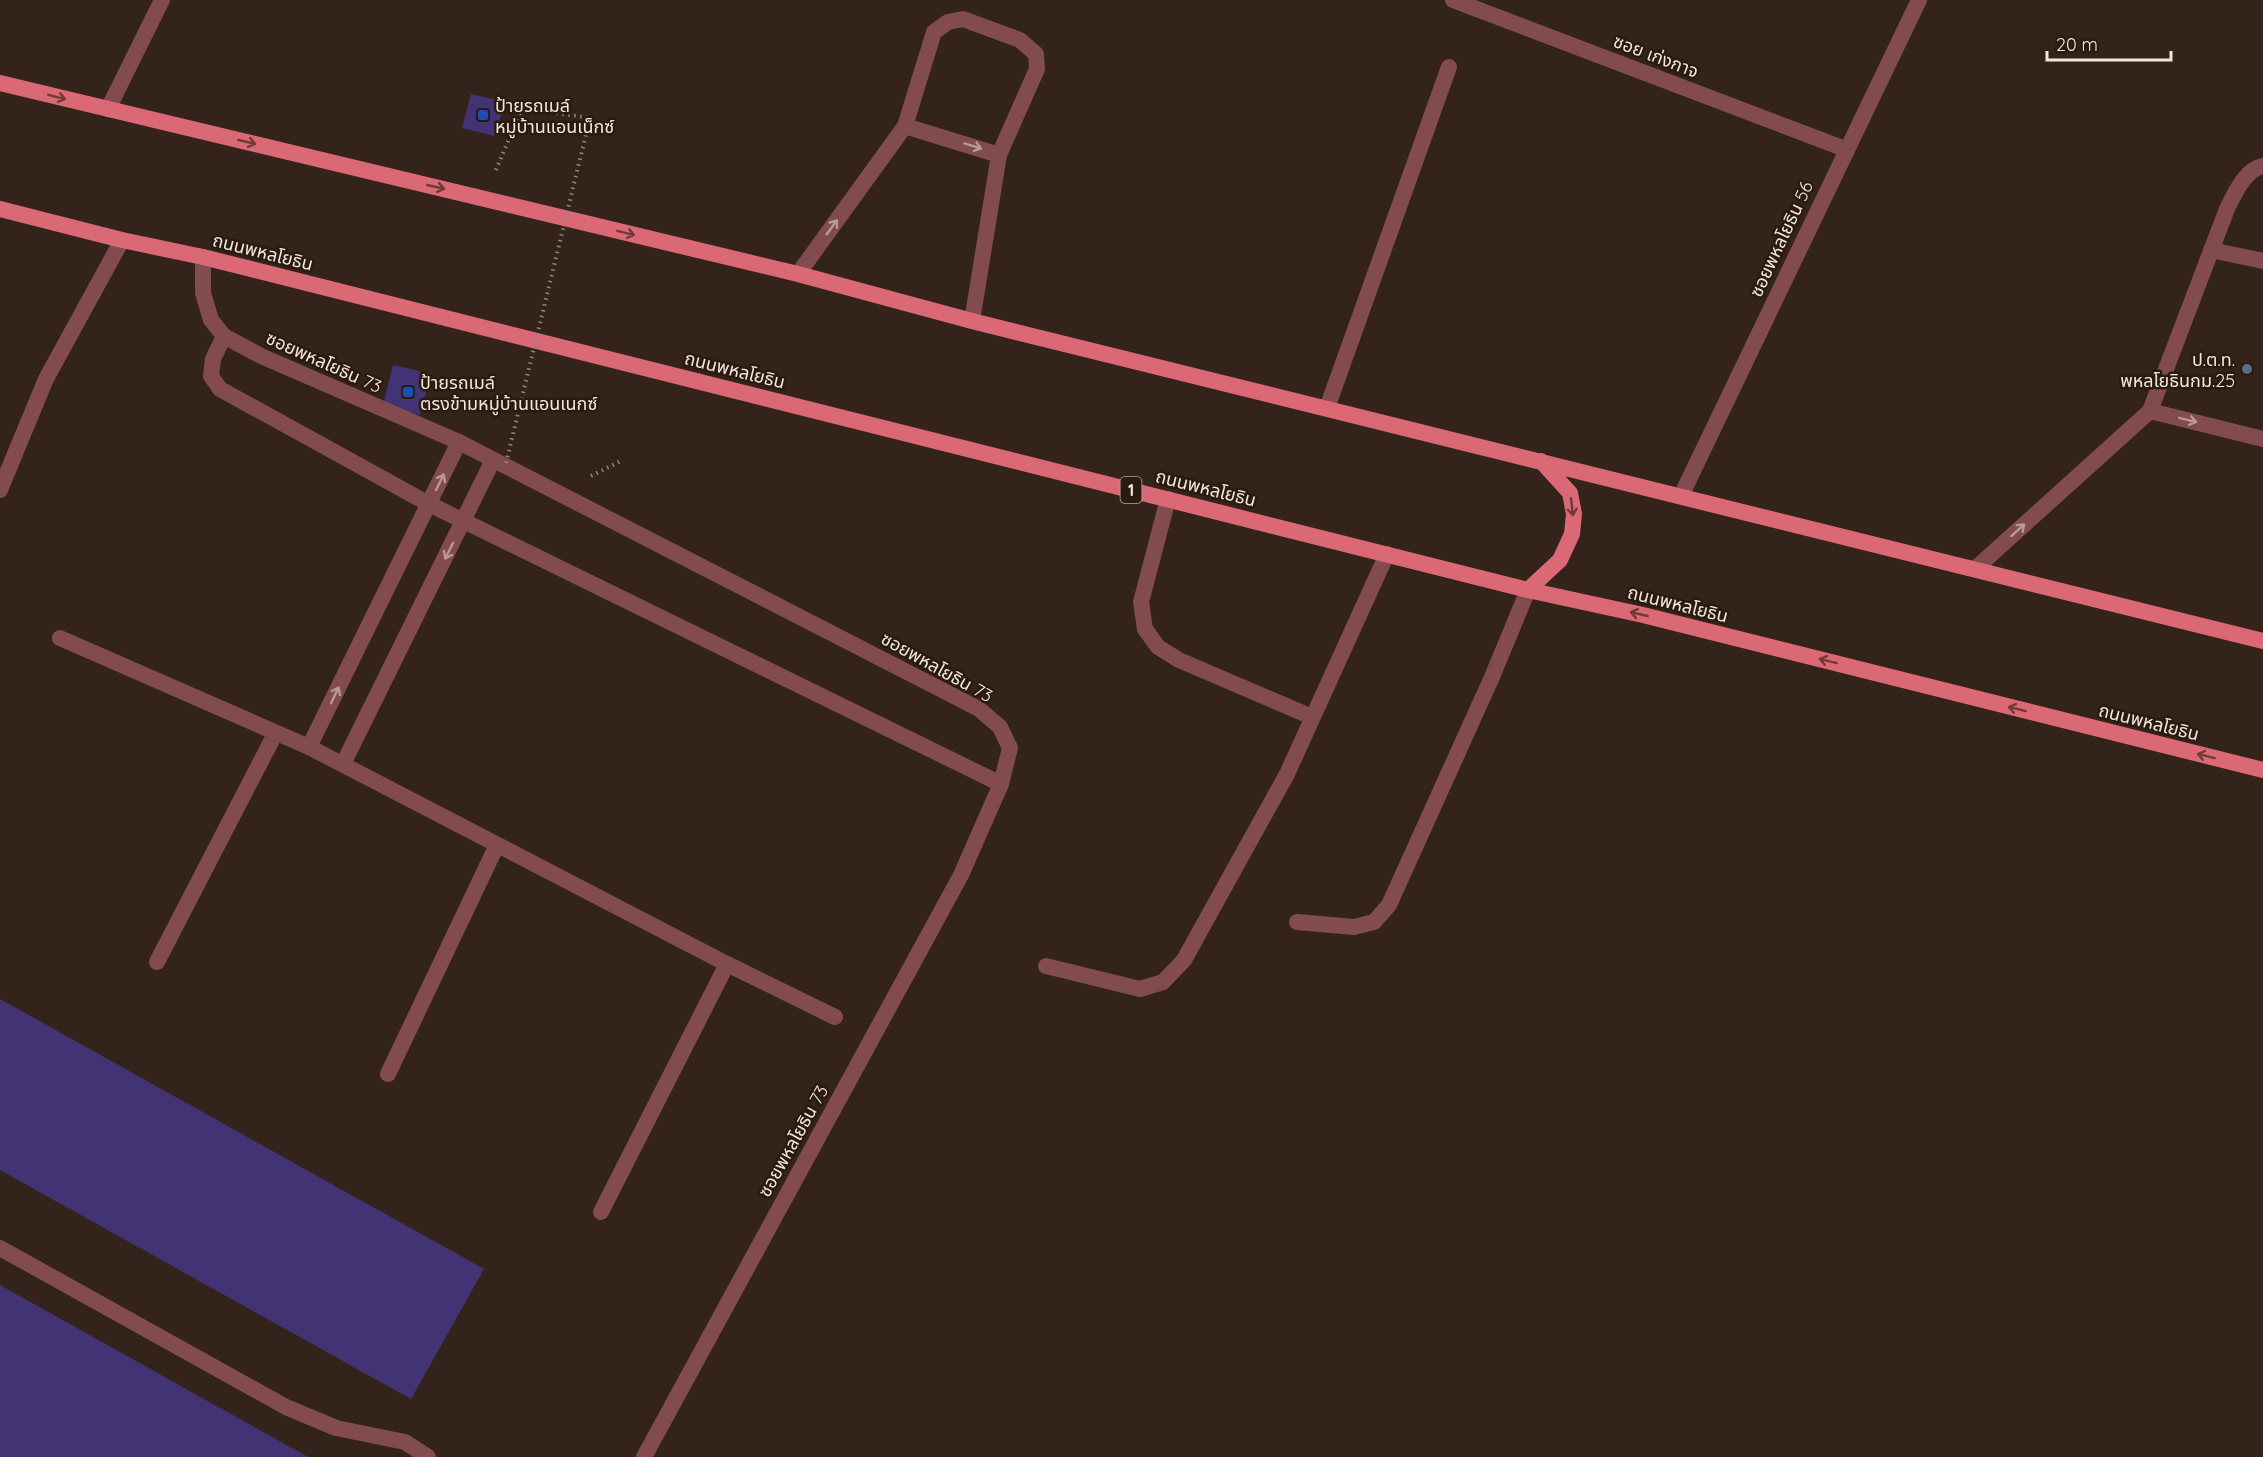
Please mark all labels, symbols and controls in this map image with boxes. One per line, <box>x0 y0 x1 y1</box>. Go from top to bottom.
scale bar <box>2047 24 2172 62</box>
street label: ซอย เก่งกาจ <box>1610 29 1702 83</box>
text: 20 m <box>2056 33 2098 56</box>
one-way arrow <box>47 91 66 103</box>
place label: ป้ายรถเมล์ หมู่บ้านแอนเน็กซ์ <box>495 94 615 139</box>
marker: ป้ายรถเมล์ หมู่บ้านแอนเน็กซ์ <box>476 108 490 122</box>
one-way arrow <box>236 137 256 148</box>
one-way arrow <box>963 142 982 153</box>
street label: ซอยพหลโยธิน 56 <box>1744 177 1818 301</box>
one-way arrow <box>426 182 445 194</box>
one-way arrow <box>826 219 839 235</box>
one-way arrow <box>616 227 635 239</box>
street label: ถนนพหลโยธิน <box>210 228 316 276</box>
street label: ซอยพหลโยธิน 73 <box>262 326 386 398</box>
street label: ถนนพหลโยธิน <box>682 346 788 394</box>
place label: ป.ต.ท. พหลโยธินกม.25 <box>2120 348 2235 392</box>
marker: ป.ต.ท. พหลโยธินกม.25 <box>2240 362 2254 376</box>
place label: ป้ายรถเมล์ ตรงข้ามหมู่บ้านแอนเนกซ์ <box>420 371 598 416</box>
marker: ป้ายรถเมล์ ตรงข้ามหมู่บ้านแอนเนกซ์ <box>401 385 415 399</box>
one-way arrow <box>2178 415 2197 427</box>
street label: ถนนพหลโยธิน <box>1153 464 1259 512</box>
one-way arrow <box>434 474 446 492</box>
road number: 1 <box>1120 477 1142 503</box>
one-way arrow <box>1567 497 1578 516</box>
one-way arrow <box>2010 523 2025 537</box>
one-way arrow <box>442 541 454 559</box>
street label: ถนนพหลโยธิน <box>1625 580 1731 628</box>
one-way arrow <box>1629 608 1648 620</box>
street label: ซอยพหลโยธิน 73 <box>877 627 997 707</box>
one-way arrow <box>1819 655 1838 667</box>
one-way arrow <box>330 686 341 704</box>
street label: ถนนพหลโยธิน <box>2096 698 2202 746</box>
one-way arrow <box>2008 702 2027 714</box>
one-way arrow <box>2197 749 2216 761</box>
street label: ซอยพหลโยธิน 73 <box>753 1081 833 1201</box>

